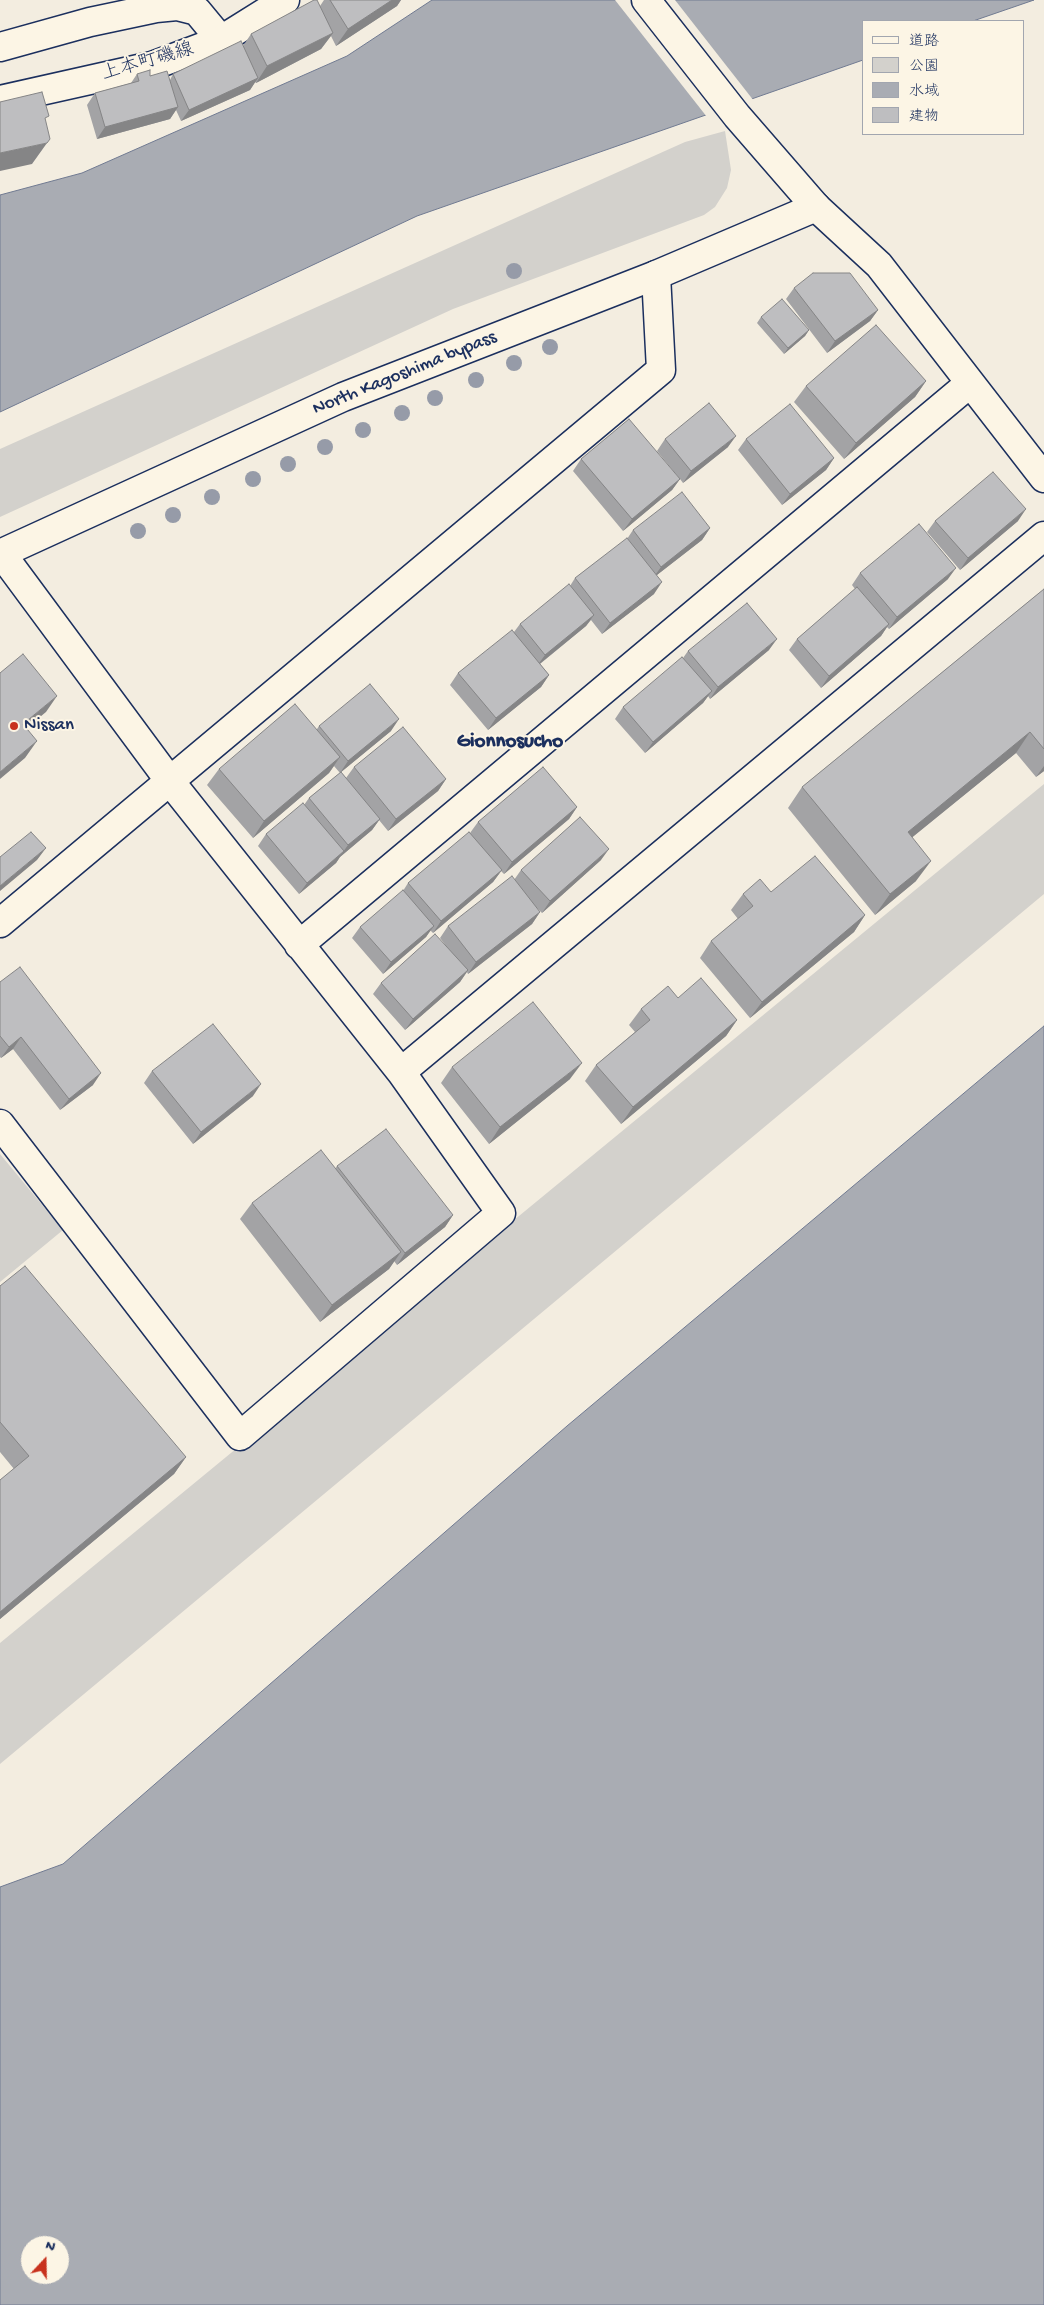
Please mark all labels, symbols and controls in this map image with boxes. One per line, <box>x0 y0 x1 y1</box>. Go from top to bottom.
legend <box>862 20 1024 135</box>
text: 道路 <box>909 33 939 51</box>
street label: 上本町磯線 <box>99 39 197 87</box>
text: 公園 <box>909 58 939 76</box>
text: 水域 <box>909 83 939 101</box>
text: 建物 <box>909 108 939 126</box>
street label: North Kagoshima bypass <box>310 327 500 421</box>
place label: Nissan <box>24 715 74 737</box>
marker: Nissan <box>8 720 20 732</box>
district label: Gionnosucho <box>457 730 563 756</box>
north arrow <box>20 2235 70 2285</box>
text: N <box>43 2237 58 2256</box>

